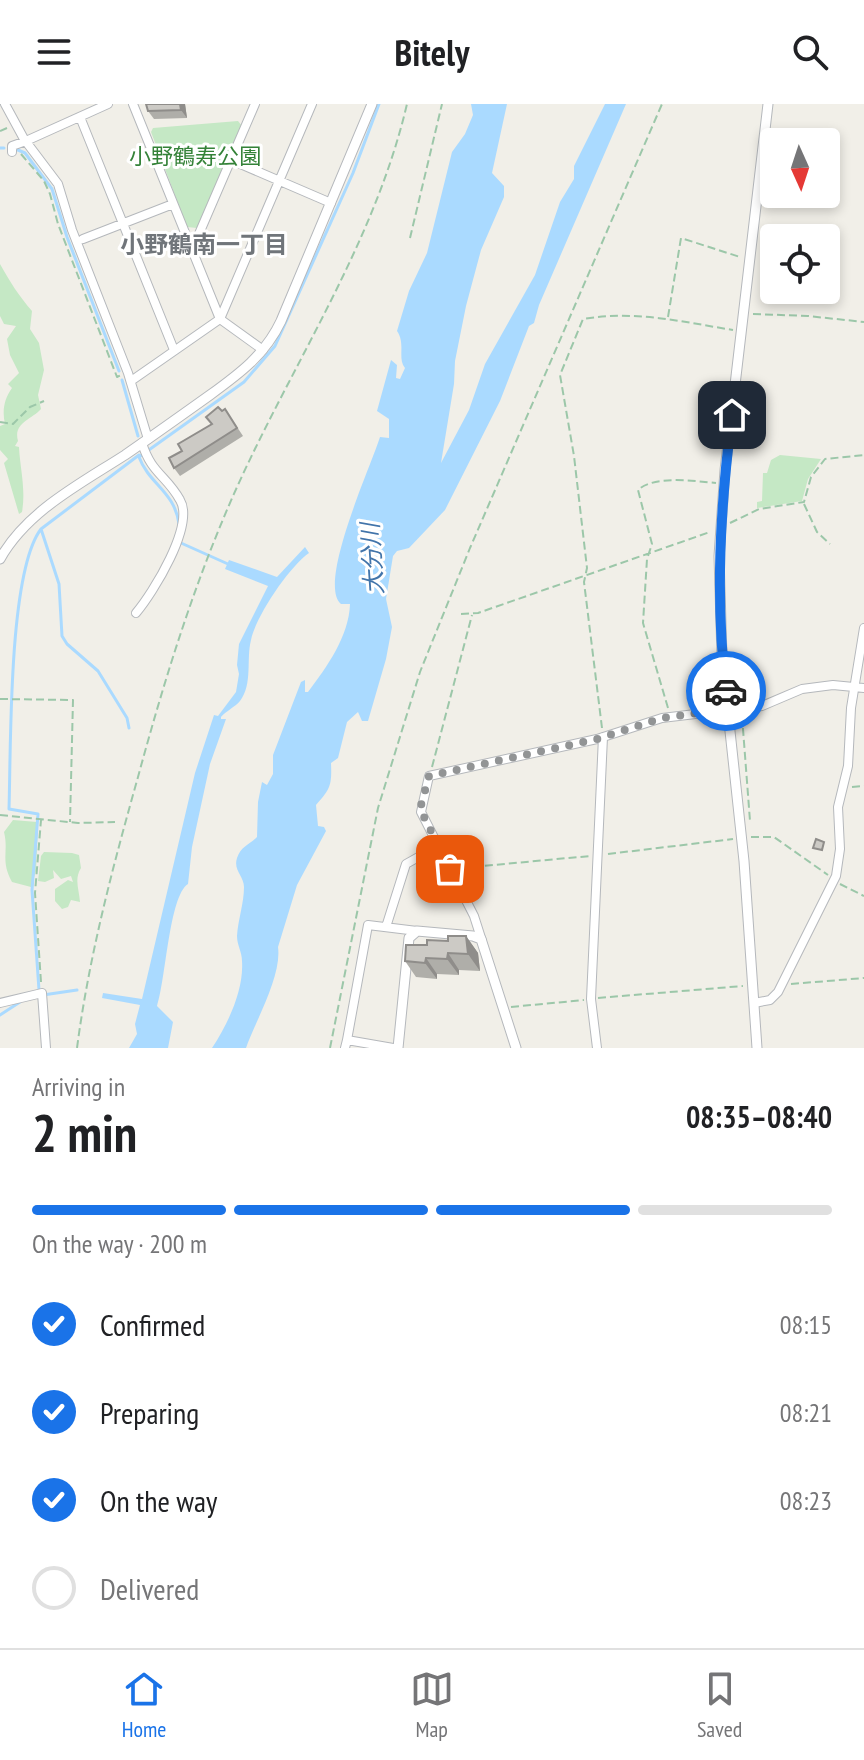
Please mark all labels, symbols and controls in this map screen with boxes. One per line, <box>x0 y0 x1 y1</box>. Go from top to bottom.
text: Bitely <box>395 29 469 76</box>
icon: menu <box>32 30 76 74</box>
icon: search <box>788 30 832 74</box>
north arrow <box>760 128 840 208</box>
map controls <box>760 128 840 304</box>
park label: 小野鶴寿公園 <box>129 142 261 170</box>
button: locate <box>760 224 840 304</box>
district label: 小野鶴南一丁目 <box>120 229 288 260</box>
pin <box>698 381 766 449</box>
icon: home <box>710 393 754 437</box>
water label: 大分川 <box>354 519 390 596</box>
courier <box>686 651 766 731</box>
icon: car <box>704 669 748 713</box>
pin <box>416 835 484 903</box>
icon: bag <box>428 847 472 891</box>
text: Arriving in <box>32 1070 125 1103</box>
text: 08:35–08:40 <box>686 1097 832 1136</box>
text: 2 min <box>32 1099 137 1166</box>
text: On the way · 200 m <box>32 1227 207 1260</box>
icon: check <box>32 1302 76 1346</box>
text: Confirmed <box>100 1305 205 1344</box>
text: 08:15 <box>780 1308 832 1341</box>
icon: check <box>32 1390 76 1434</box>
text: Preparing <box>100 1393 199 1432</box>
text: 08:21 <box>780 1396 832 1429</box>
icon: check <box>32 1478 76 1522</box>
text: On the way <box>100 1481 217 1520</box>
text: 08:23 <box>780 1484 832 1517</box>
text: Delivered <box>100 1569 199 1608</box>
tab: Home <box>122 1667 166 1743</box>
tab: Map <box>410 1667 454 1743</box>
tab: Saved <box>697 1667 742 1743</box>

